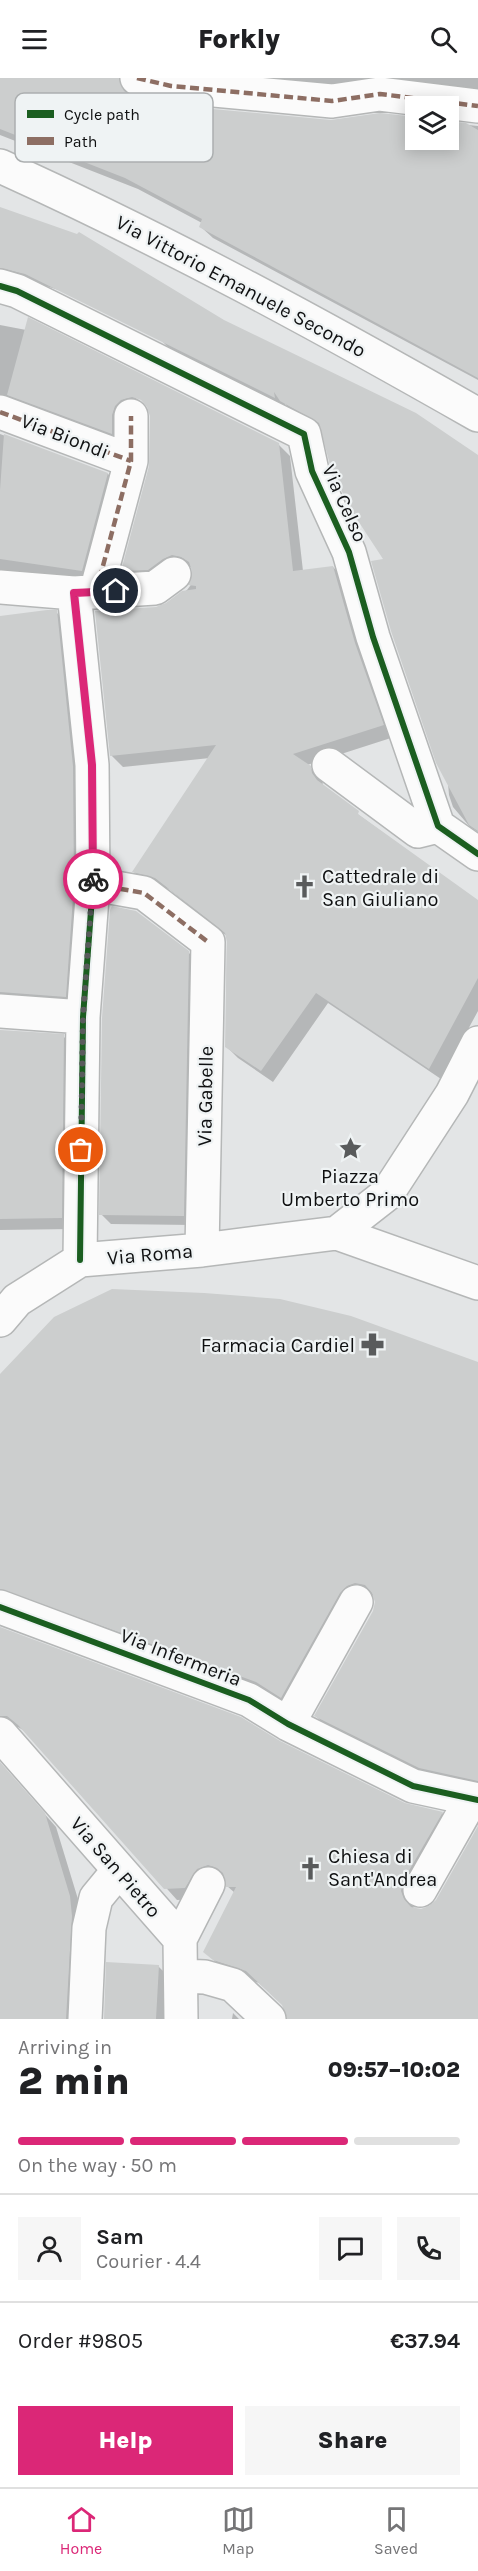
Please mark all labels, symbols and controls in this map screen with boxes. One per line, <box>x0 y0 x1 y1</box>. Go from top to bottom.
icon: menu <box>18 23 51 56</box>
text: Forkly <box>198 23 280 55</box>
icon: search <box>427 23 460 56</box>
legend <box>15 93 213 162</box>
map controls <box>405 96 459 150</box>
button: layers <box>405 96 459 150</box>
text: Cycle path <box>64 105 140 124</box>
text: Path <box>64 132 97 151</box>
street label: Via Vittorio Emanuele Secondo <box>112 211 370 362</box>
street label: Via Biondi <box>18 409 112 464</box>
street label: Via Celso <box>317 461 372 546</box>
pin <box>90 565 141 616</box>
icon: home <box>99 574 132 607</box>
courier <box>63 849 123 909</box>
icon: bike <box>77 863 110 896</box>
place label: Cattedrale di San Giuliano <box>322 865 439 911</box>
church icon: Cattedrale di San Giuliano <box>291 874 317 900</box>
street label: Via Gabelle <box>193 1046 218 1146</box>
pin <box>55 1124 106 1175</box>
icon: bag <box>64 1133 97 1166</box>
place icon: Piazza Umberto Primo <box>337 1136 363 1162</box>
place label: Piazza Umberto Primo <box>281 1165 419 1211</box>
street label: Via Roma <box>106 1239 194 1270</box>
pharmacy icon: Farmacia Cardiel <box>360 1332 386 1358</box>
place label: Farmacia Cardiel <box>201 1334 355 1357</box>
street label: Via Infermeria <box>117 1624 245 1691</box>
street label: Via San Pietro <box>66 1812 166 1922</box>
place label: Chiesa di Sant'Andrea <box>328 1845 437 1891</box>
church icon: Chiesa di Sant'Andrea <box>297 1855 323 1881</box>
text: Arriving in <box>18 2036 112 2059</box>
text: 09:57–10:02 <box>328 2057 460 2083</box>
text: 2 min <box>18 2058 130 2104</box>
text: On the way · 50 m <box>18 2154 177 2177</box>
button: person <box>18 2217 81 2280</box>
button: chat <box>319 2217 382 2280</box>
button: phone <box>397 2217 460 2280</box>
text: Sam <box>96 2224 144 2250</box>
text: Courier · 4.4 <box>96 2250 201 2273</box>
text: Order #9805 <box>18 2328 143 2354</box>
text: €37.94 <box>390 2328 460 2354</box>
button: Help <box>18 2406 233 2475</box>
button: Share <box>245 2406 460 2475</box>
tab: Home <box>60 2503 102 2558</box>
tab: Map <box>222 2503 255 2558</box>
tab: Saved <box>374 2503 418 2558</box>

